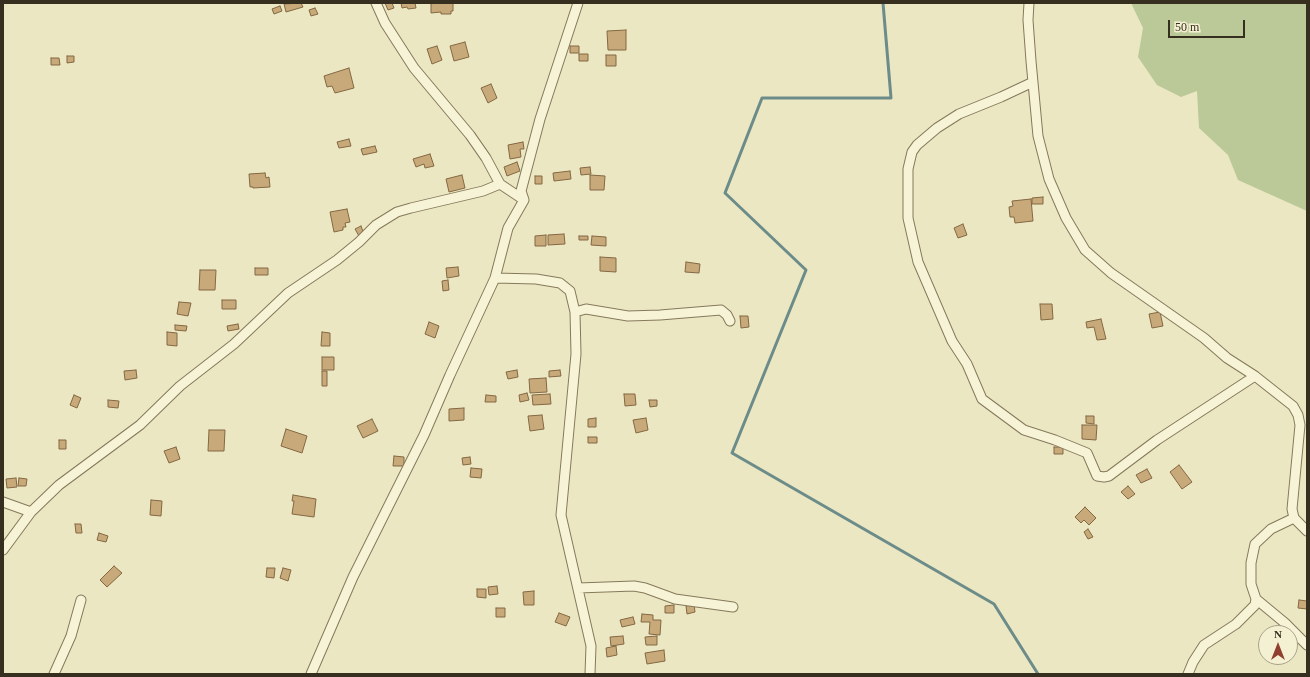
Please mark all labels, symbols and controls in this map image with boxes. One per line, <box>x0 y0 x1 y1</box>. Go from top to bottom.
scale bar <box>1170 12 1247 38</box>
text: 50 m <box>1175 20 1199 34</box>
north arrow <box>1258 625 1298 665</box>
text: N <box>1274 628 1282 640</box>

